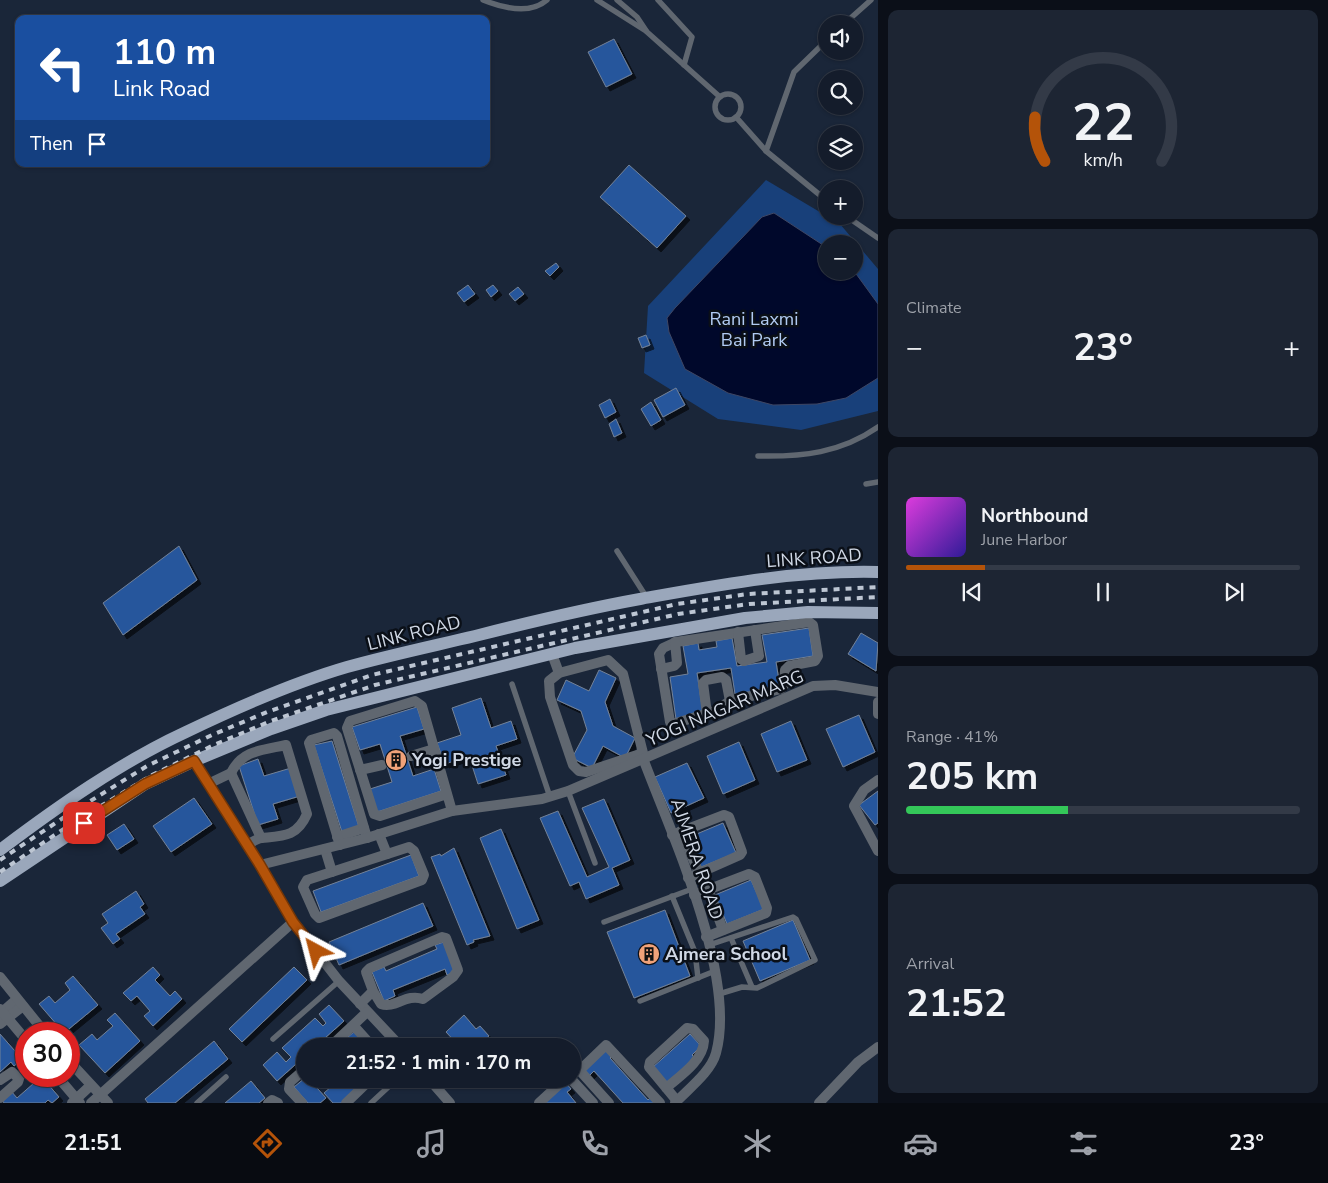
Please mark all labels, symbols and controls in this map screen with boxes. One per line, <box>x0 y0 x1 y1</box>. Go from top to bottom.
map controls <box>818 15 863 280</box>
button: sound <box>818 15 863 60</box>
text: 110 m <box>113 29 216 76</box>
icon: left <box>30 35 95 100</box>
button: search <box>818 70 863 115</box>
text: Link Road <box>113 74 210 104</box>
text: 22 <box>1072 87 1134 158</box>
button: layers <box>818 125 863 170</box>
icon: arrive <box>83 130 111 158</box>
text: Then <box>30 131 73 157</box>
text: km/h <box>1083 148 1123 172</box>
button: + <box>818 180 863 225</box>
button: − <box>818 235 863 280</box>
text: Climate <box>906 297 961 319</box>
park label: Rani Laxmi Bai Park <box>710 307 798 352</box>
text: 23° <box>1073 322 1133 373</box>
text: − <box>906 329 923 367</box>
text: + <box>1283 329 1300 367</box>
text: Northbound <box>981 503 1088 529</box>
text: June Harbor <box>981 529 1067 551</box>
street label: LINK ROAD <box>765 543 863 573</box>
icon: previous <box>958 578 986 606</box>
icon: pause <box>1089 578 1117 606</box>
icon: next <box>1220 578 1248 606</box>
street label: LINK ROAD <box>365 610 463 656</box>
street label: YOGI NAGAR MARG <box>642 664 807 752</box>
text: Range · 41% <box>906 726 998 748</box>
building icon: Yogi Prestige <box>384 748 408 772</box>
place label: Yogi Prestige <box>411 748 522 772</box>
text: 205 km <box>906 751 1038 802</box>
street label: AJMERA ROAD <box>665 795 729 923</box>
pin <box>63 802 105 844</box>
icon: arrive <box>70 809 98 837</box>
position arrow <box>289 924 341 976</box>
building icon: Ajmera School <box>637 942 661 966</box>
place label: Ajmera School <box>665 942 787 966</box>
text: Arrival <box>906 953 954 975</box>
text: 21:52 <box>906 978 1007 1029</box>
speed limit sign: 30 <box>15 1022 80 1087</box>
text: 21:52 · 1 min · 170 m <box>346 1050 531 1076</box>
icon: directions <box>250 1126 285 1161</box>
icon: music <box>414 1126 449 1161</box>
icon: phone <box>577 1126 612 1161</box>
icon: climate <box>740 1126 775 1161</box>
icon: car <box>903 1126 938 1161</box>
icon: filters <box>1066 1126 1101 1161</box>
text: 21:51 <box>64 1128 122 1158</box>
text: 23° <box>1229 1128 1264 1158</box>

